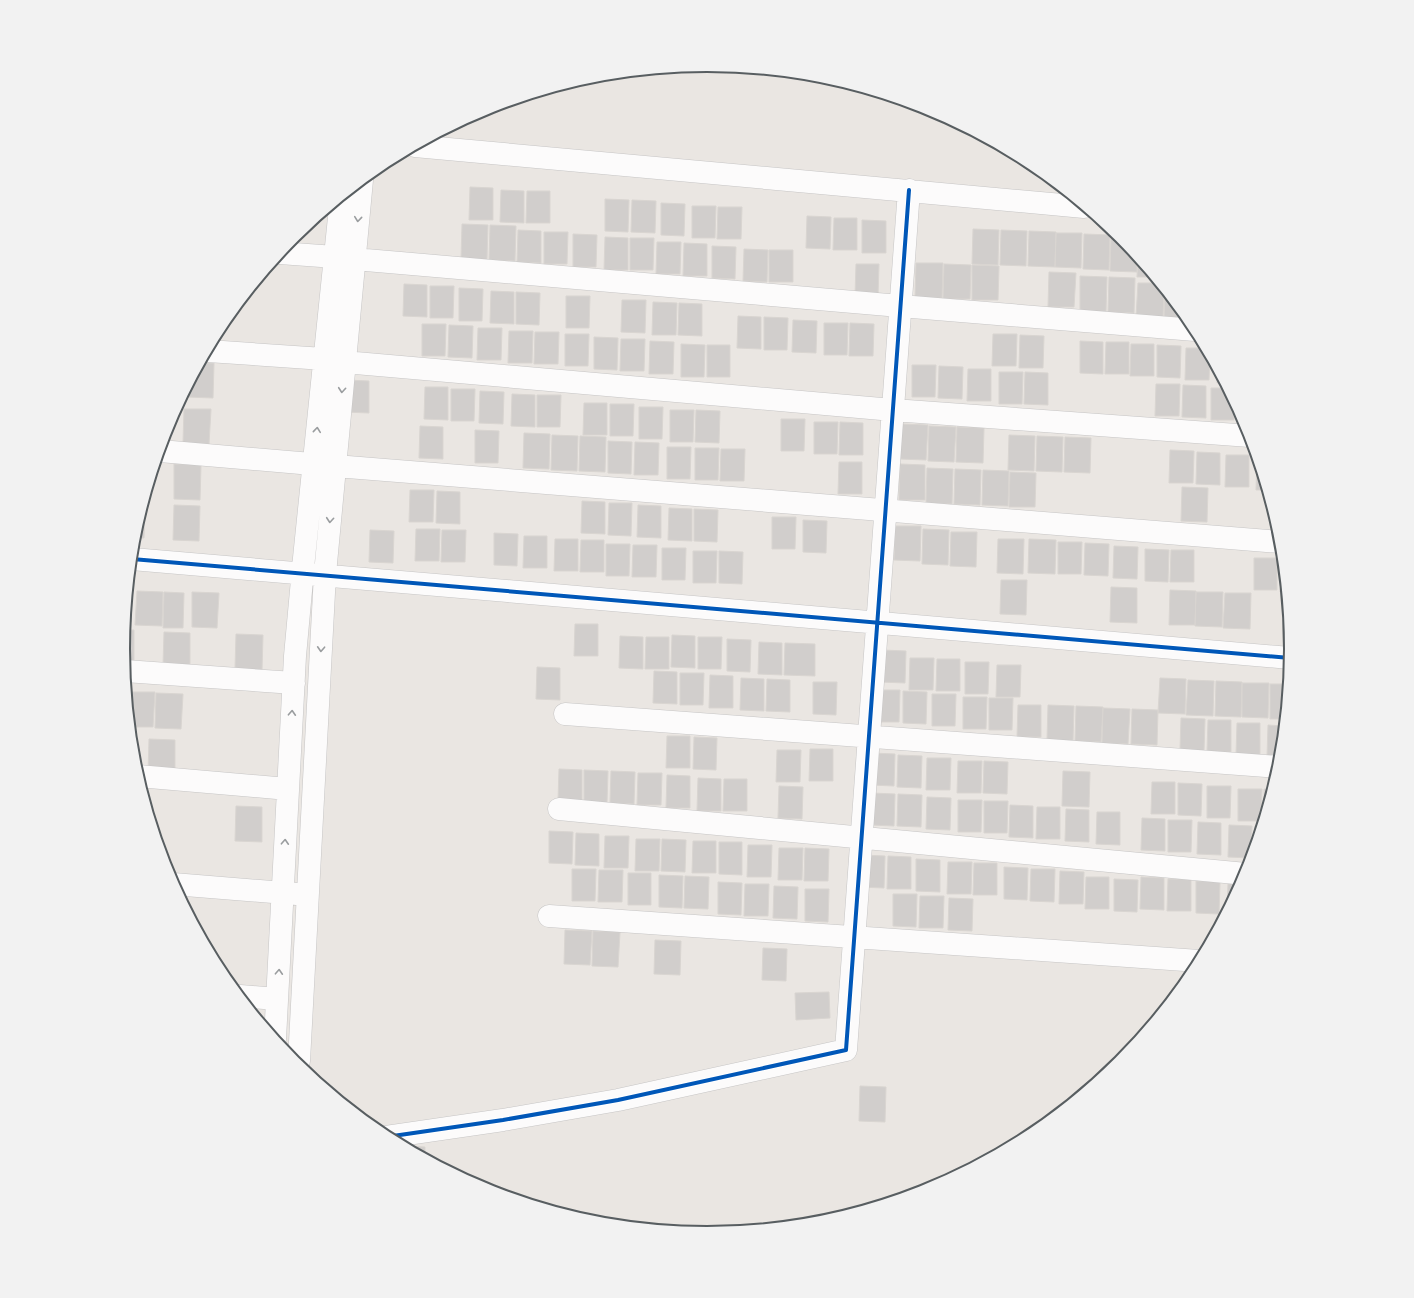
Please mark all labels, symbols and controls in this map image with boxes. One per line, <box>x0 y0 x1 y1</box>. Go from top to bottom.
one-way arrow <box>354 216 363 222</box>
one-way arrow <box>337 387 346 393</box>
one-way arrow <box>312 427 321 433</box>
one-way arrow <box>326 517 335 523</box>
one-way arrow <box>317 646 325 652</box>
one-way arrow <box>288 710 296 716</box>
one-way arrow <box>281 839 290 845</box>
one-way arrow <box>274 969 283 975</box>

